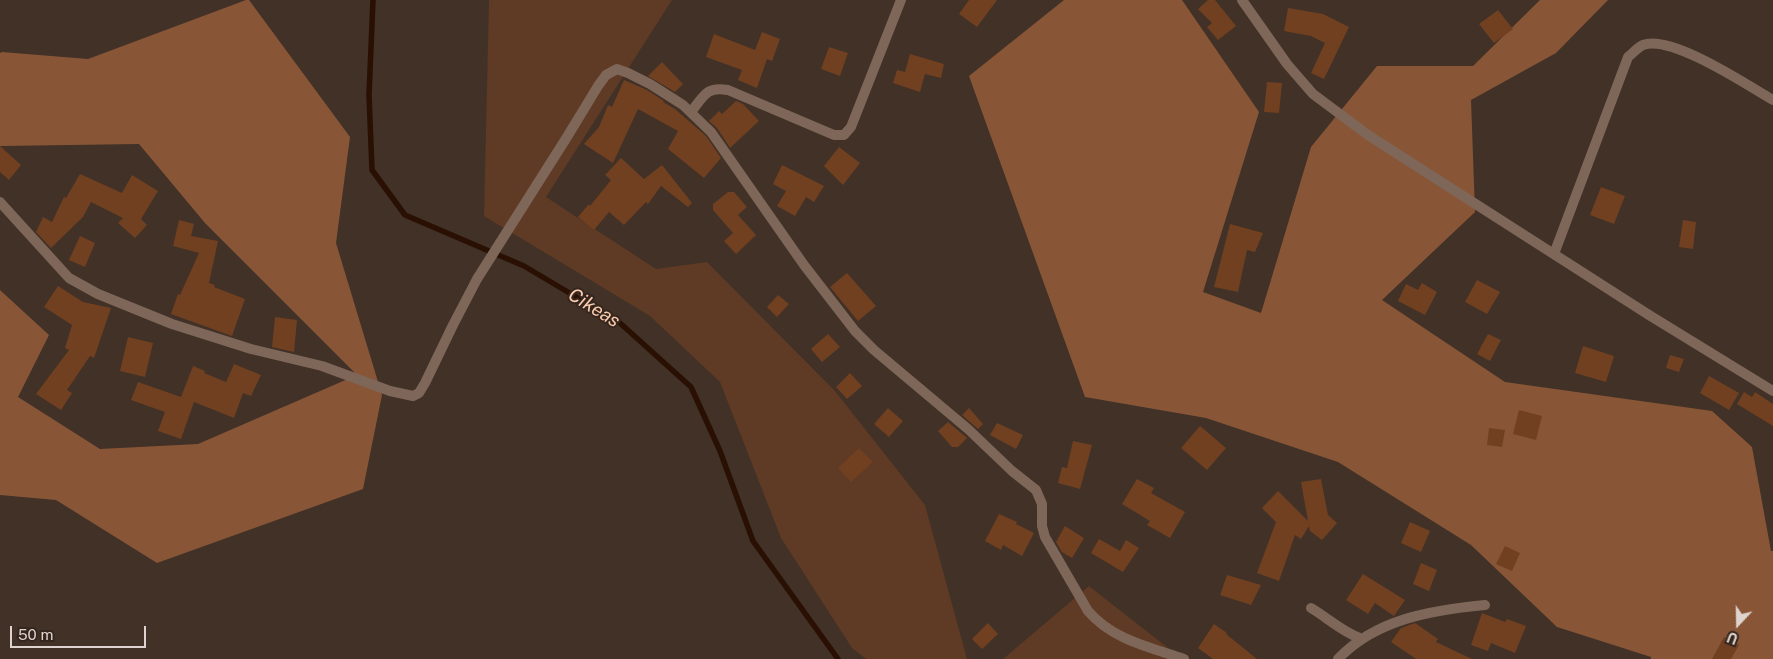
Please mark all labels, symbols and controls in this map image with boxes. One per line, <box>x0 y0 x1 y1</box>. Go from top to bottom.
water label: Cikeas <box>564 283 624 333</box>
north arrow <box>1713 599 1763 649</box>
scale bar <box>12 616 149 648</box>
text: 50 m <box>18 626 53 643</box>
text: U <box>1725 629 1740 647</box>

